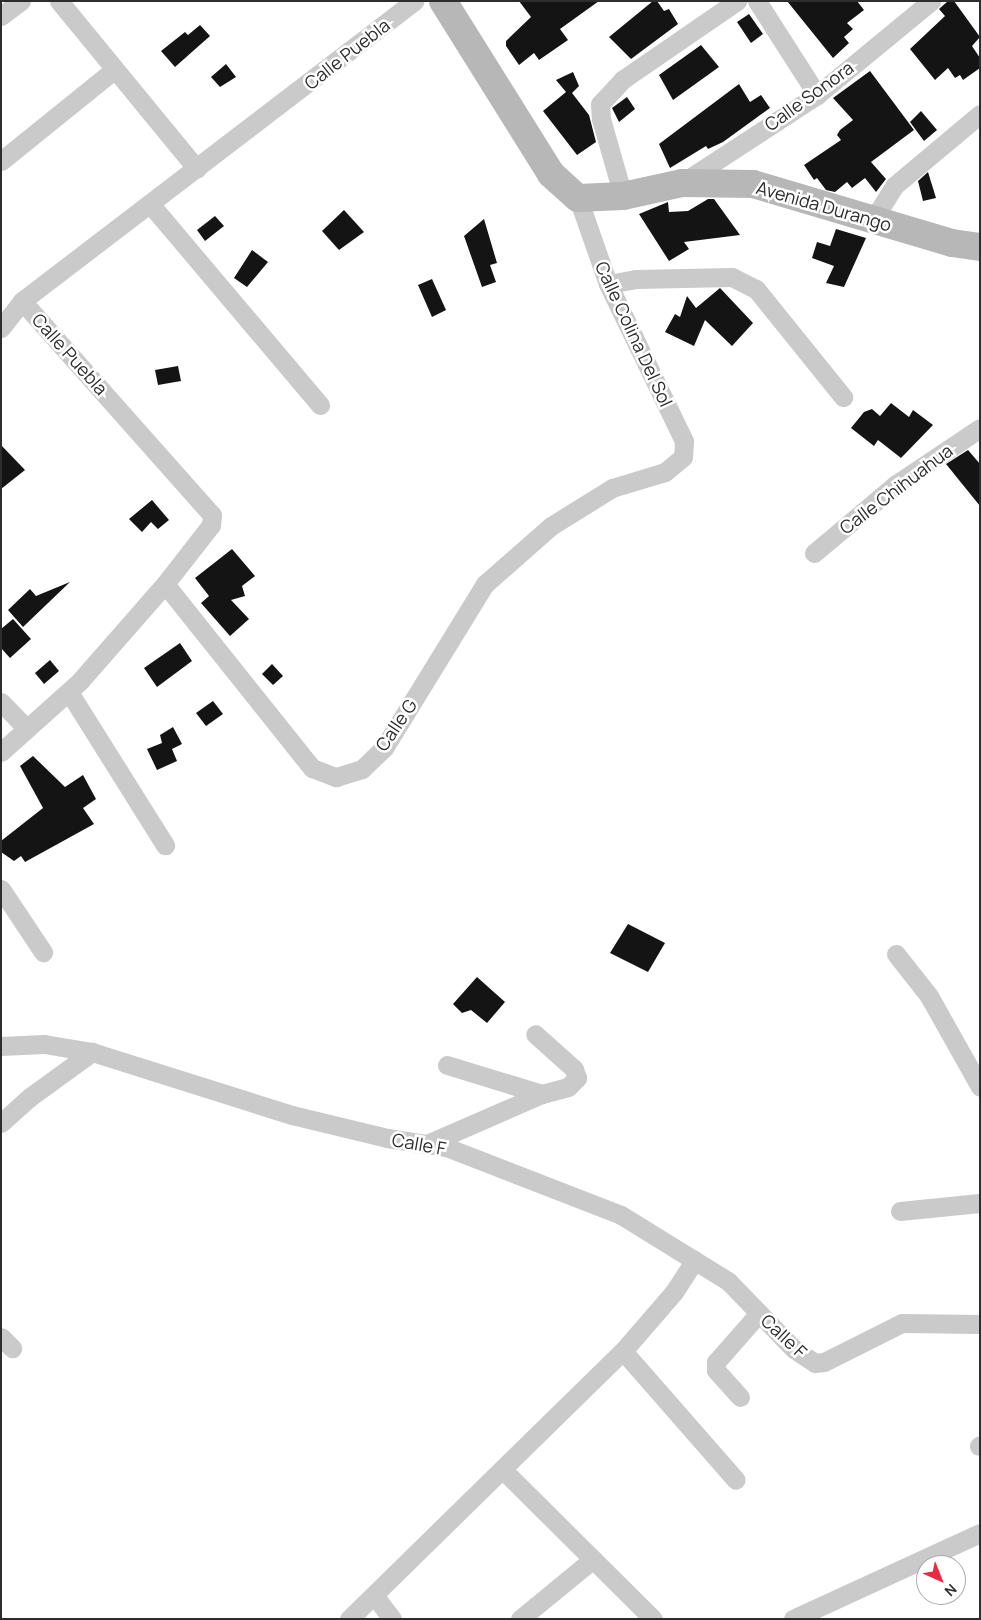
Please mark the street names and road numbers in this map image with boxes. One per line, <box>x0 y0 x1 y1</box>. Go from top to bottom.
street label: Calle Puebla <box>300 14 394 94</box>
street label: Calle Sonora <box>760 57 858 135</box>
street label: Avenida Durango <box>754 176 894 236</box>
street label: Calle Colina Del Sol <box>591 258 677 410</box>
street label: Calle Puebla <box>28 309 112 399</box>
street label: Calle Chihuahua <box>835 439 957 539</box>
street label: Calle G <box>371 695 421 755</box>
street label: Calle F <box>390 1129 448 1159</box>
street label: Calle F <box>757 1310 811 1362</box>

